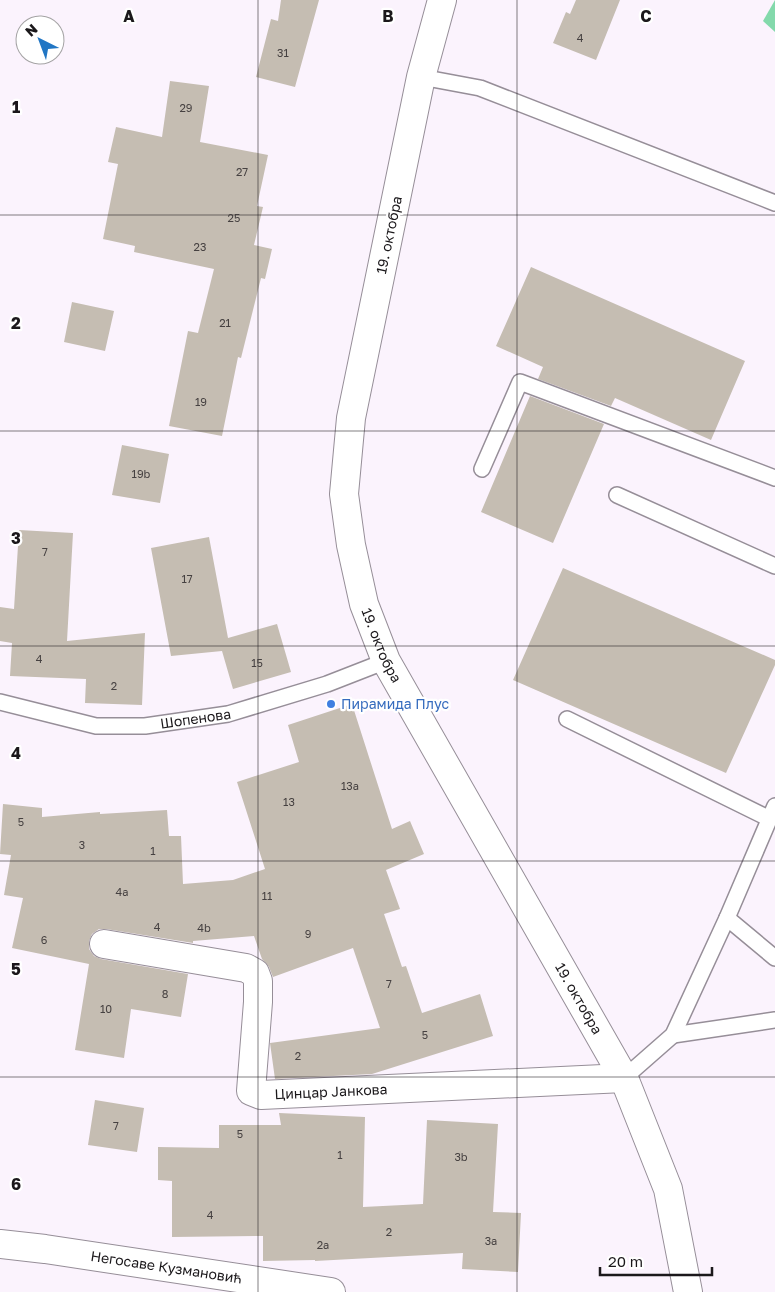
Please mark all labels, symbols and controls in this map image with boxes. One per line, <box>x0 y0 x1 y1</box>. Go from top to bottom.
text: A <box>123 6 135 26</box>
text: B <box>382 6 394 26</box>
text: C <box>640 6 652 26</box>
north arrow <box>15 15 65 65</box>
text: N <box>21 20 41 40</box>
house number: 4 <box>577 31 584 44</box>
house number: 31 <box>277 46 289 59</box>
text: 1 <box>12 97 20 117</box>
house number: 29 <box>179 101 193 114</box>
house number: 27 <box>236 165 248 178</box>
street label: 19. октобра <box>372 194 405 275</box>
house number: 25 <box>228 211 240 224</box>
house number: 23 <box>194 240 206 253</box>
text: 2 <box>11 313 21 333</box>
house number: 21 <box>219 316 231 329</box>
house number: 19 <box>195 395 207 408</box>
house number: 19b <box>132 467 151 480</box>
text: 3 <box>11 528 21 548</box>
house number: 7 <box>42 545 48 558</box>
house number: 17 <box>181 572 193 585</box>
street label: 19. октобра <box>358 606 405 685</box>
house number: 4 <box>36 652 43 665</box>
house number: 15 <box>251 656 263 669</box>
house number: 2 <box>111 679 117 692</box>
place label: Пирамида Плус <box>341 695 449 712</box>
marker: Пирамида Плус <box>325 698 337 710</box>
street label: Шопенова <box>159 705 232 732</box>
text: 4 <box>11 743 21 763</box>
house number: 13a <box>341 779 359 792</box>
house number: 13 <box>283 795 295 808</box>
house number: 5 <box>18 815 24 828</box>
house number: 3 <box>79 838 85 851</box>
house number: 1 <box>150 844 156 857</box>
house number: 4a <box>116 885 128 898</box>
house number: 11 <box>262 889 272 902</box>
house number: 4 <box>154 920 161 933</box>
house number: 4b <box>197 921 211 934</box>
house number: 9 <box>305 927 311 940</box>
house number: 6 <box>41 933 48 946</box>
text: 5 <box>11 959 21 979</box>
street label: 19. октобра <box>552 960 606 1037</box>
house number: 7 <box>386 977 392 990</box>
house number: 8 <box>162 987 169 1000</box>
house number: 10 <box>100 1002 112 1015</box>
house number: 5 <box>422 1028 428 1041</box>
house number: 2 <box>295 1049 301 1062</box>
street label: Цинцар Јанкова <box>274 1080 388 1102</box>
house number: 7 <box>113 1119 119 1132</box>
house number: 5 <box>237 1127 243 1140</box>
house number: 1 <box>337 1148 343 1161</box>
house number: 3b <box>454 1150 468 1163</box>
text: 6 <box>11 1174 21 1194</box>
house number: 4 <box>207 1208 214 1221</box>
house number: 2 <box>386 1225 392 1238</box>
house number: 3a <box>485 1234 497 1247</box>
house number: 2a <box>317 1238 329 1251</box>
scale bar <box>600 1244 712 1276</box>
street label: Негосаве Кузмановић <box>90 1247 243 1287</box>
text: 20 m <box>608 1252 643 1270</box>

